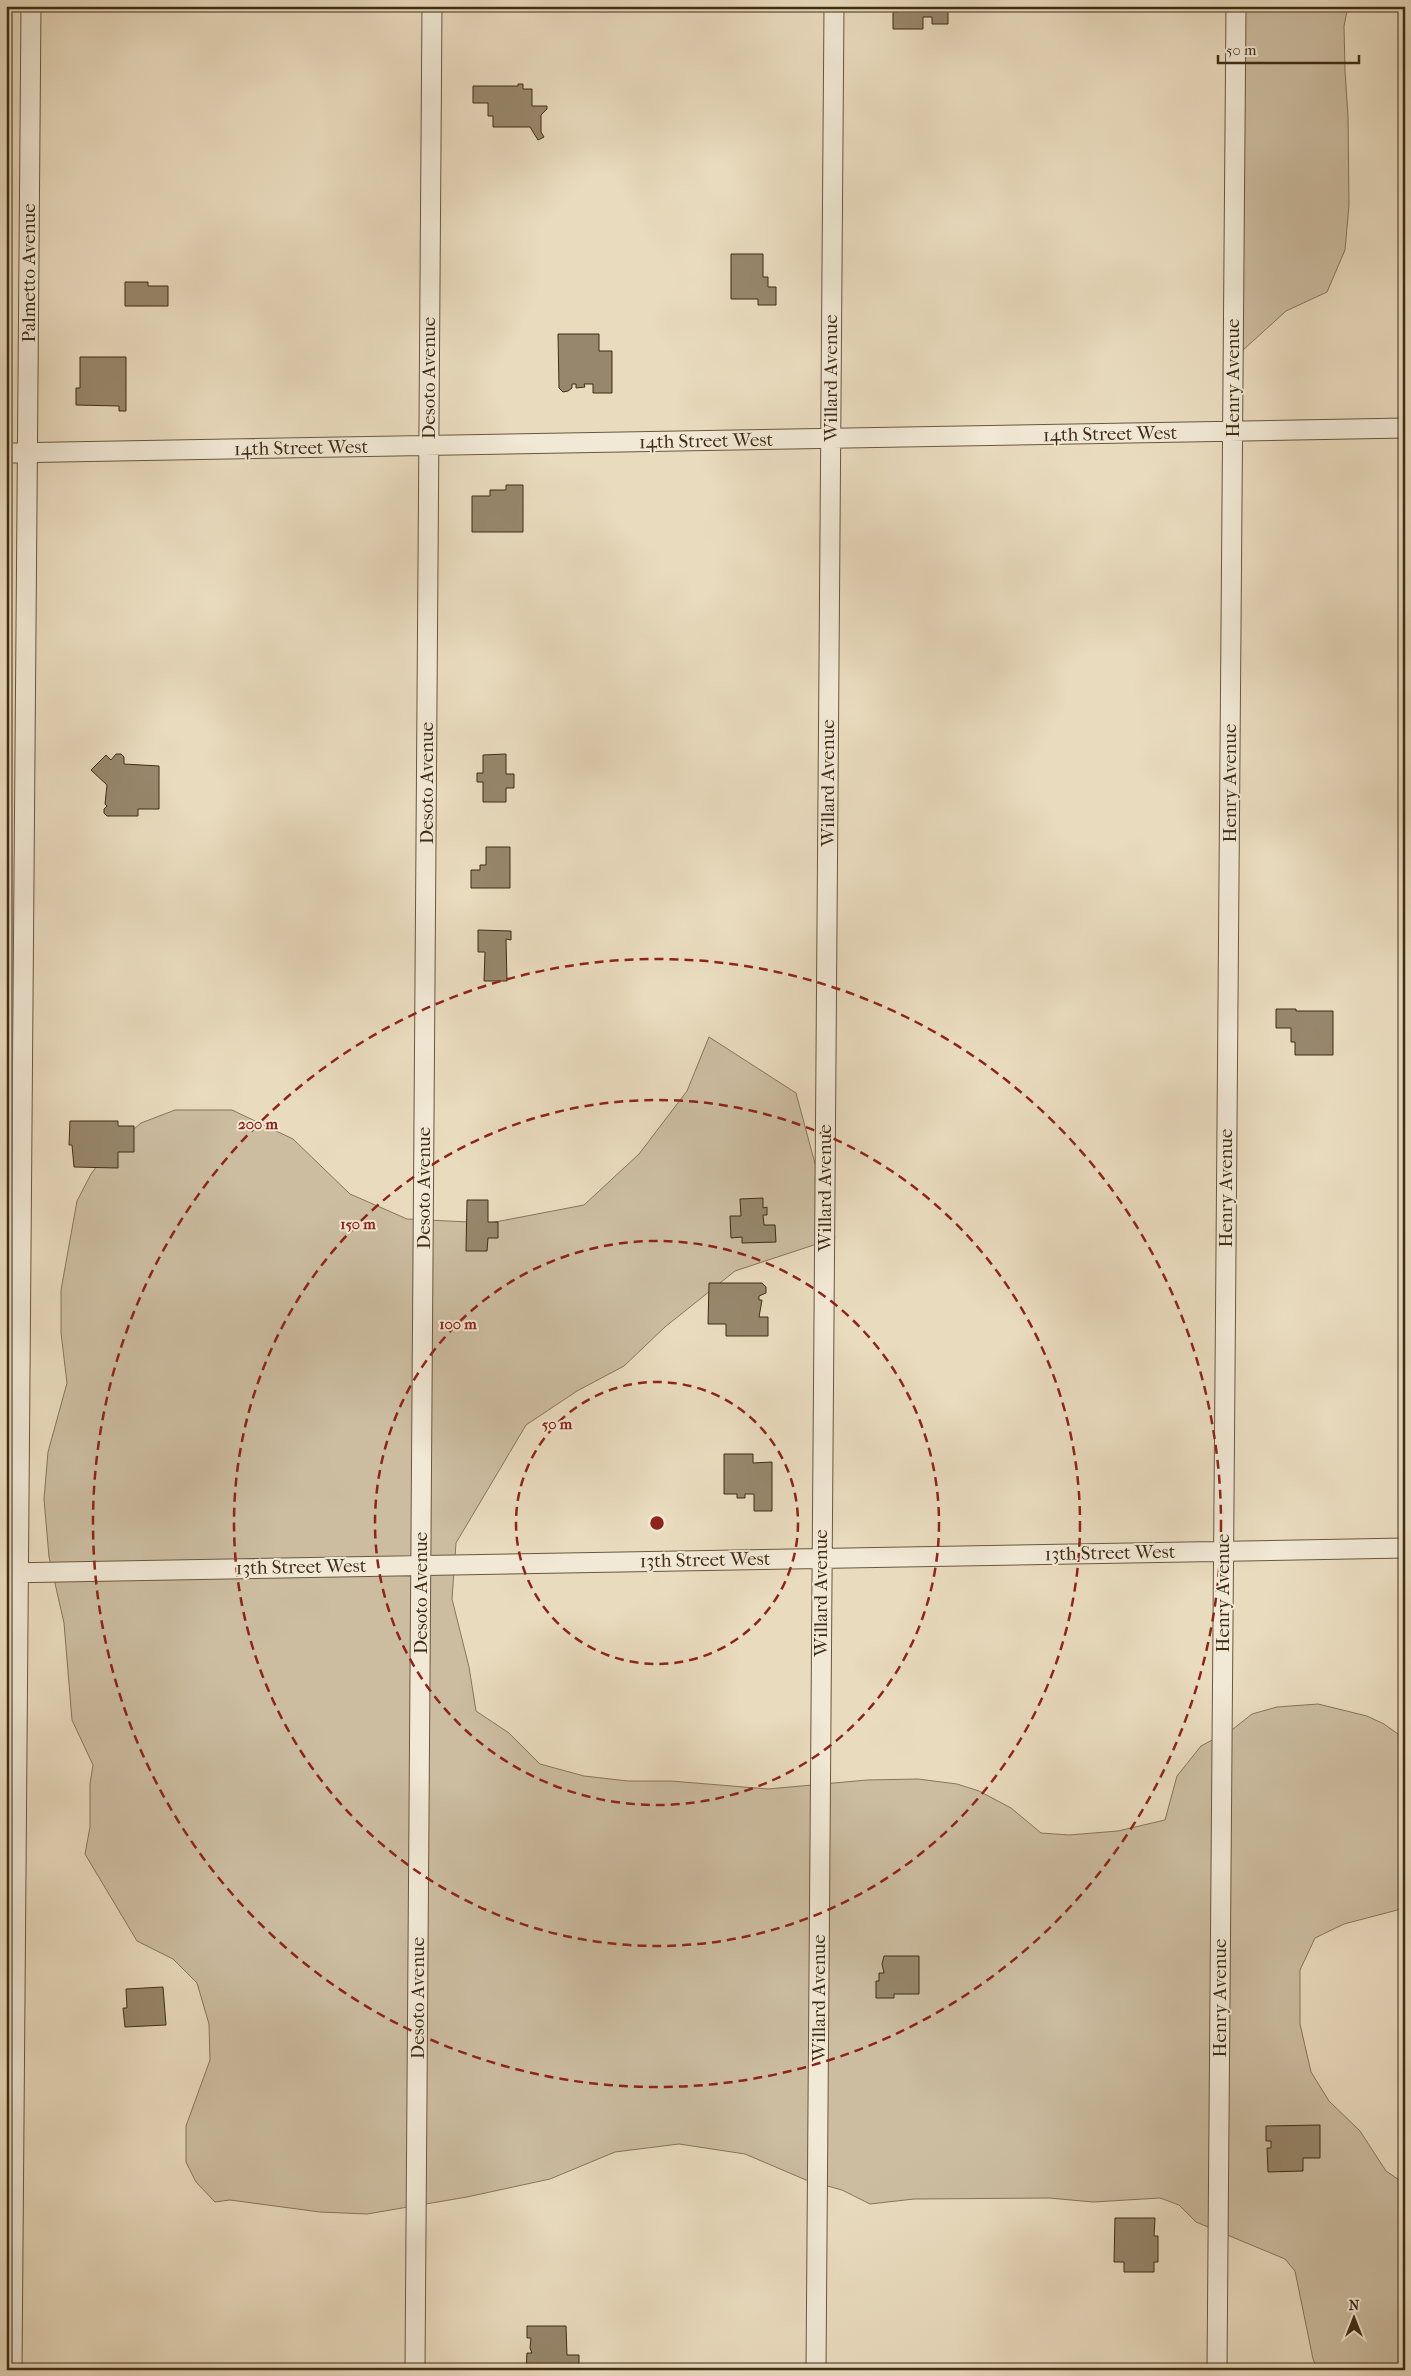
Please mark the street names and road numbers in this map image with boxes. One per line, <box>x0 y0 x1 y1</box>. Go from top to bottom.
street label: Palmetto Avenue <box>18 203 40 343</box>
street label: Willard Avenue <box>820 314 842 443</box>
street label: Desoto Avenue <box>418 317 440 439</box>
street label: Henry Avenue <box>1222 319 1244 437</box>
street label: 14th Street West <box>1043 422 1178 446</box>
street label: 14th Street West <box>639 429 774 453</box>
street label: 14th Street West <box>234 436 369 460</box>
street label: Willard Avenue <box>817 719 839 848</box>
street label: Desoto Avenue <box>416 722 438 844</box>
street label: Henry Avenue <box>1219 724 1241 842</box>
street label: Willard Avenue <box>814 1124 836 1253</box>
street label: Desoto Avenue <box>413 1127 435 1249</box>
street label: Henry Avenue <box>1215 1129 1237 1247</box>
street label: Willard Avenue <box>810 1529 832 1658</box>
street label: Desoto Avenue <box>410 1532 432 1654</box>
street label: Henry Avenue <box>1212 1534 1234 1652</box>
street label: 13th Street West <box>1044 1541 1176 1565</box>
street label: 13th Street West <box>639 1548 771 1572</box>
street label: 13th Street West <box>235 1555 367 1579</box>
street label: Willard Avenue <box>808 1934 830 2063</box>
street label: Desoto Avenue <box>407 1937 429 2059</box>
street label: Henry Avenue <box>1209 1939 1231 2057</box>

